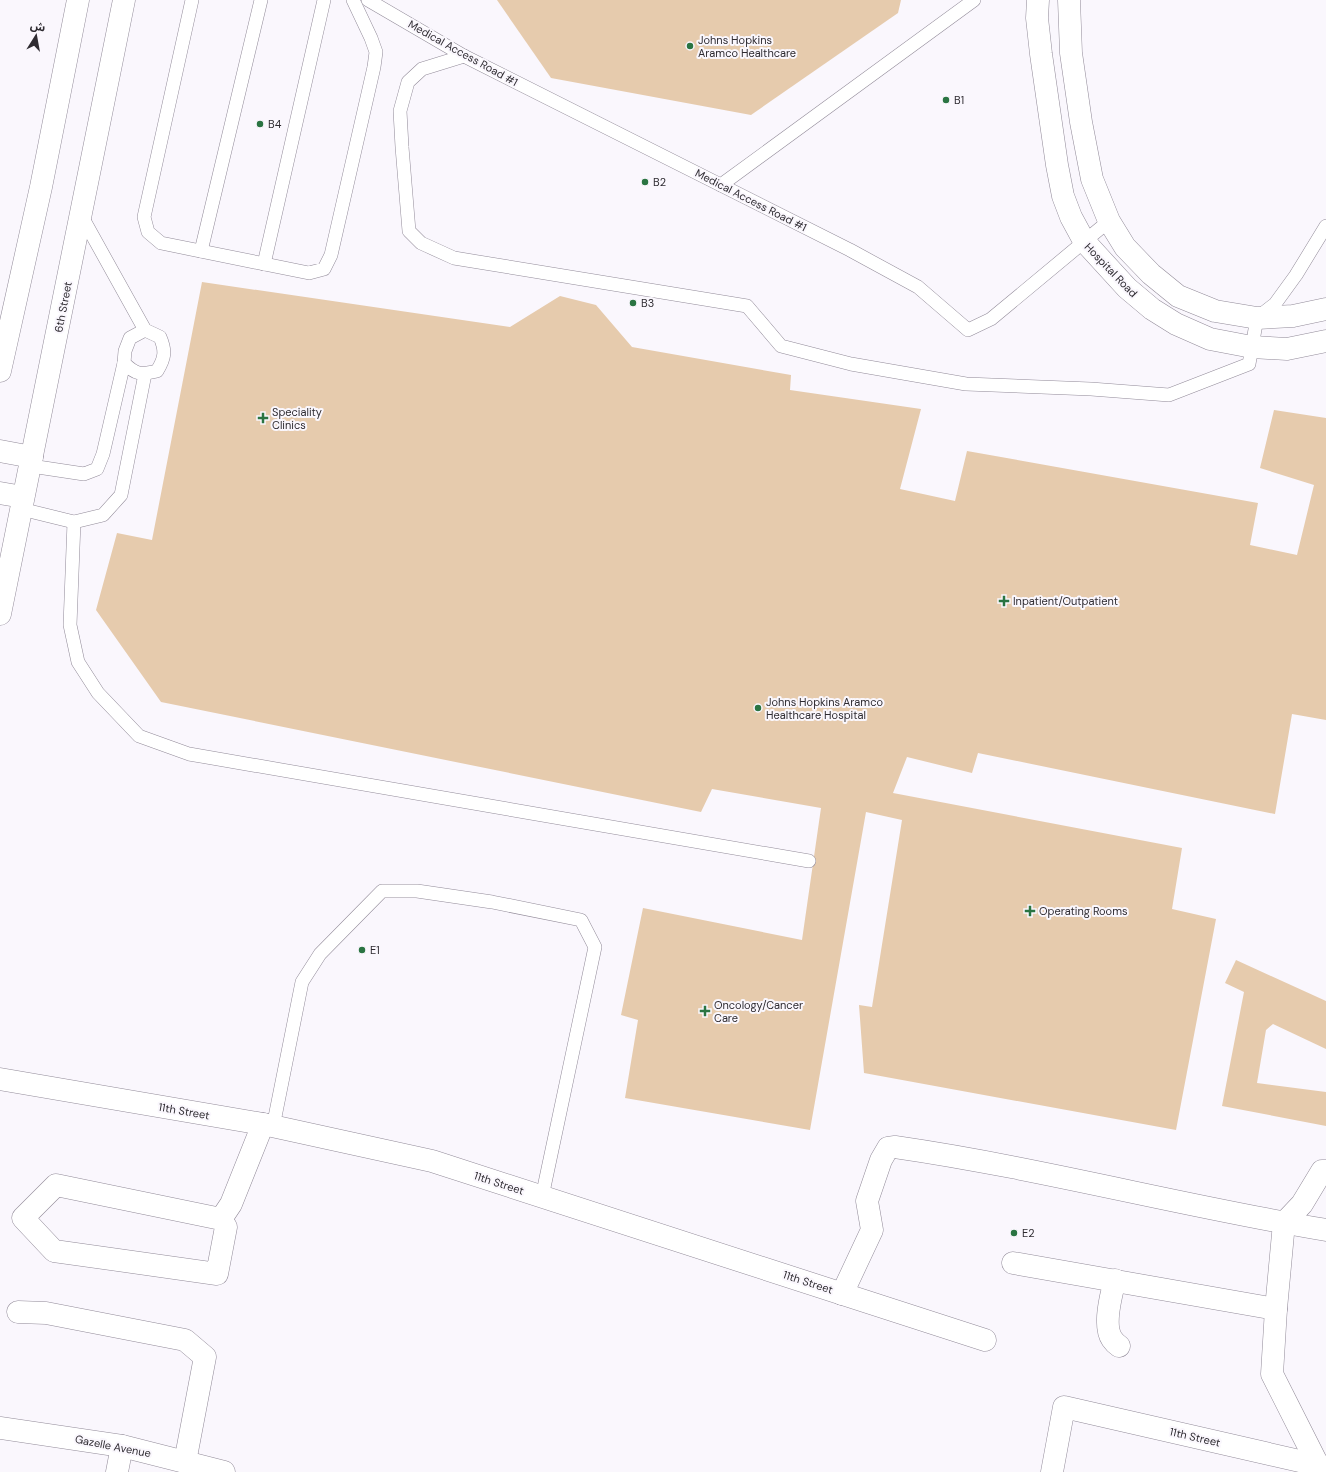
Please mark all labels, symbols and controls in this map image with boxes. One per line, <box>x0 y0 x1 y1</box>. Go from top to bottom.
north arrow <box>16 16 56 56</box>
street label: Medical Access Road #1 <box>406 17 520 89</box>
text: ش <box>29 18 47 34</box>
place label: Johns Hopkins Aramco Healthcare <box>698 33 796 60</box>
marker: Johns Hopkins Aramco Healthcare <box>685 41 695 51</box>
place label: B1 <box>954 93 964 107</box>
marker: B1 <box>941 95 951 105</box>
place label: B4 <box>268 117 282 131</box>
marker: B4 <box>255 119 265 129</box>
street label: Medical Access Road #1 <box>693 166 809 234</box>
place label: B2 <box>653 175 666 189</box>
marker: B2 <box>640 177 650 187</box>
street label: Hospital Road <box>1082 240 1141 300</box>
street label: 6th Street <box>51 280 75 334</box>
place label: B3 <box>641 296 654 310</box>
marker: B3 <box>628 298 638 308</box>
place label: Speciality Clinics <box>272 405 322 432</box>
marker: Speciality Clinics <box>257 412 269 424</box>
place label: Inpatient/Outpatient <box>1013 594 1118 608</box>
marker: Inpatient/Outpatient <box>998 595 1010 607</box>
place label: Johns Hopkins Aramco Healthcare Hospital <box>766 695 883 722</box>
marker: Johns Hopkins Aramco Healthcare Hospital <box>753 703 763 713</box>
place label: Operating Rooms <box>1039 904 1127 918</box>
marker: Operating Rooms <box>1024 905 1036 917</box>
place label: E1 <box>370 943 380 957</box>
marker: E1 <box>357 945 367 955</box>
place label: Oncology/Cancer Care <box>714 998 803 1025</box>
marker: Oncology/Cancer Care <box>699 1005 711 1017</box>
street label: 11th Street <box>157 1100 211 1122</box>
street label: 11th Street <box>472 1168 526 1198</box>
place label: E2 <box>1022 1226 1035 1240</box>
marker: E2 <box>1009 1228 1019 1238</box>
street label: 11th Street <box>781 1267 835 1297</box>
street label: 11th Street <box>1168 1424 1222 1450</box>
street label: Gazelle Avenue <box>74 1432 152 1460</box>

